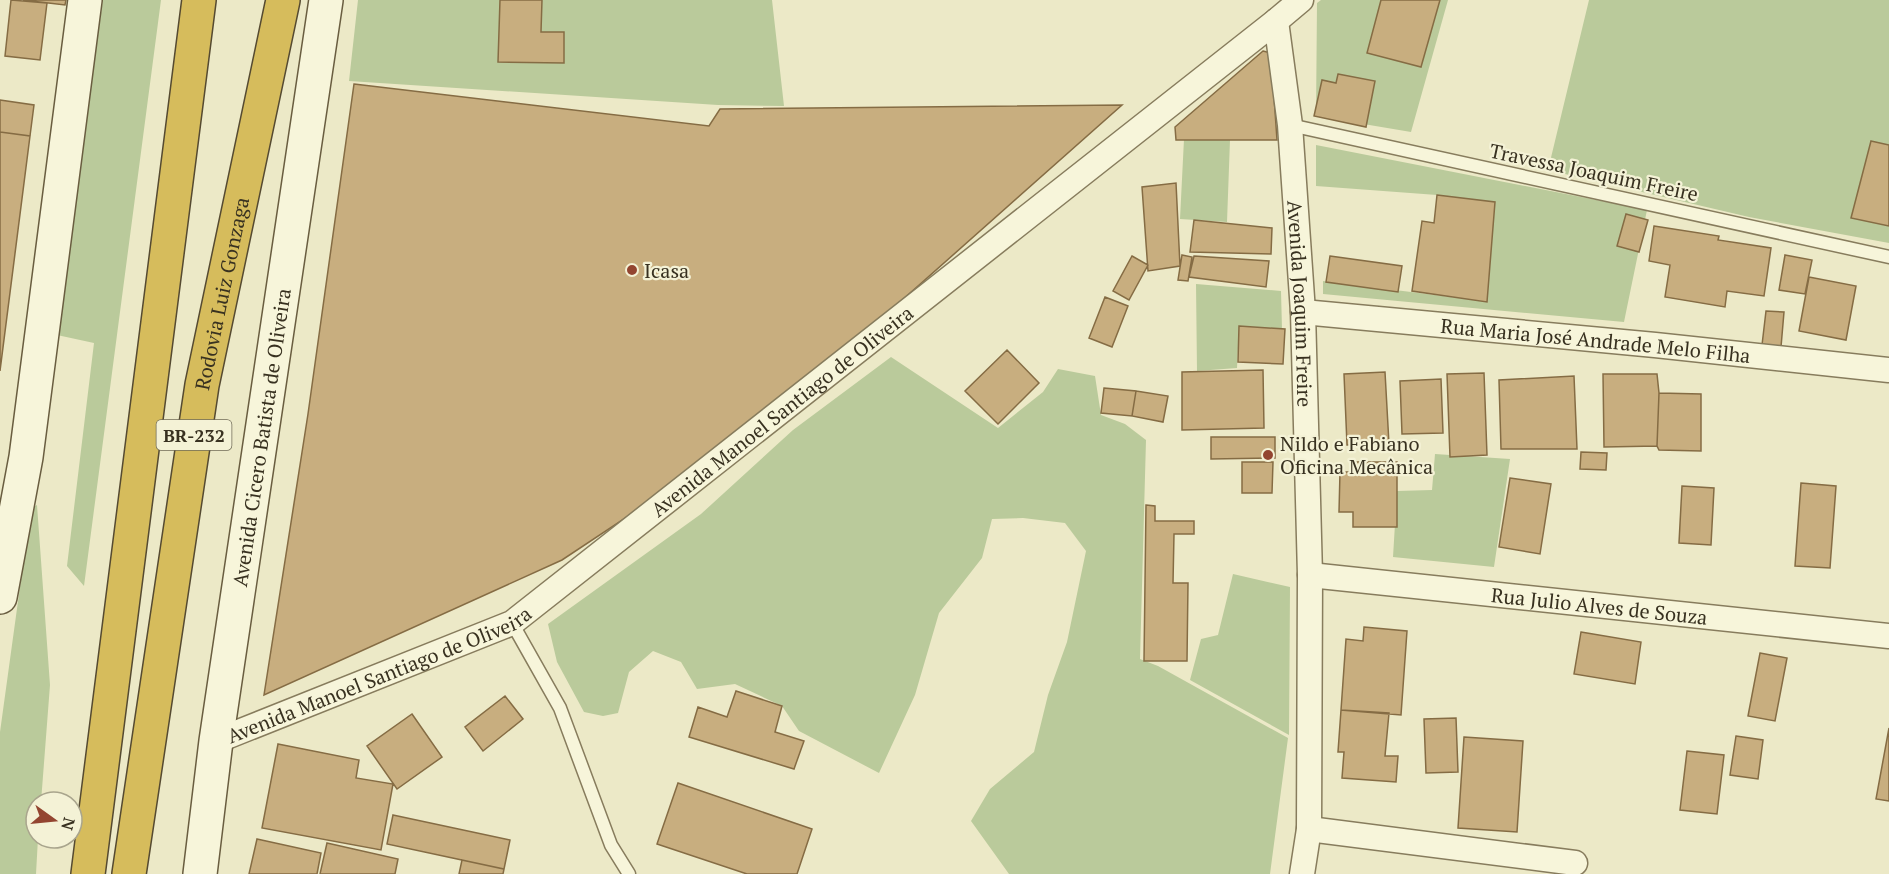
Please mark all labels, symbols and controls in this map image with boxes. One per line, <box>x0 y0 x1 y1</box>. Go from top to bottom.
street label: Travessa Joaquim Freire <box>1487 137 1701 207</box>
street label: Rodovia Luiz Gonzaga <box>188 194 255 392</box>
street label: Avenida Joaquim Freire <box>1282 199 1319 408</box>
place label: Icasa <box>644 257 689 284</box>
marker: Icasa <box>625 263 639 277</box>
street label: Avenida Cicero Batista de Oliveira <box>226 286 297 588</box>
street label: Avenida Manoel Santiago de Oliveira <box>645 299 918 522</box>
street label: Rua Maria José Andrade Melo Filha <box>1440 311 1752 369</box>
road number: BR-232 <box>156 420 232 450</box>
place label: Nildo e Fabiano Oficina Mecânica <box>1280 430 1433 480</box>
marker: Nildo e Fabiano Oficina Mecânica <box>1261 448 1275 462</box>
street label: Rua Julio Alves de Souza <box>1490 581 1709 630</box>
street label: Avenida Manoel Santiago de Oliveira <box>223 600 537 749</box>
north arrow <box>24 790 84 850</box>
text: N <box>56 815 81 833</box>

